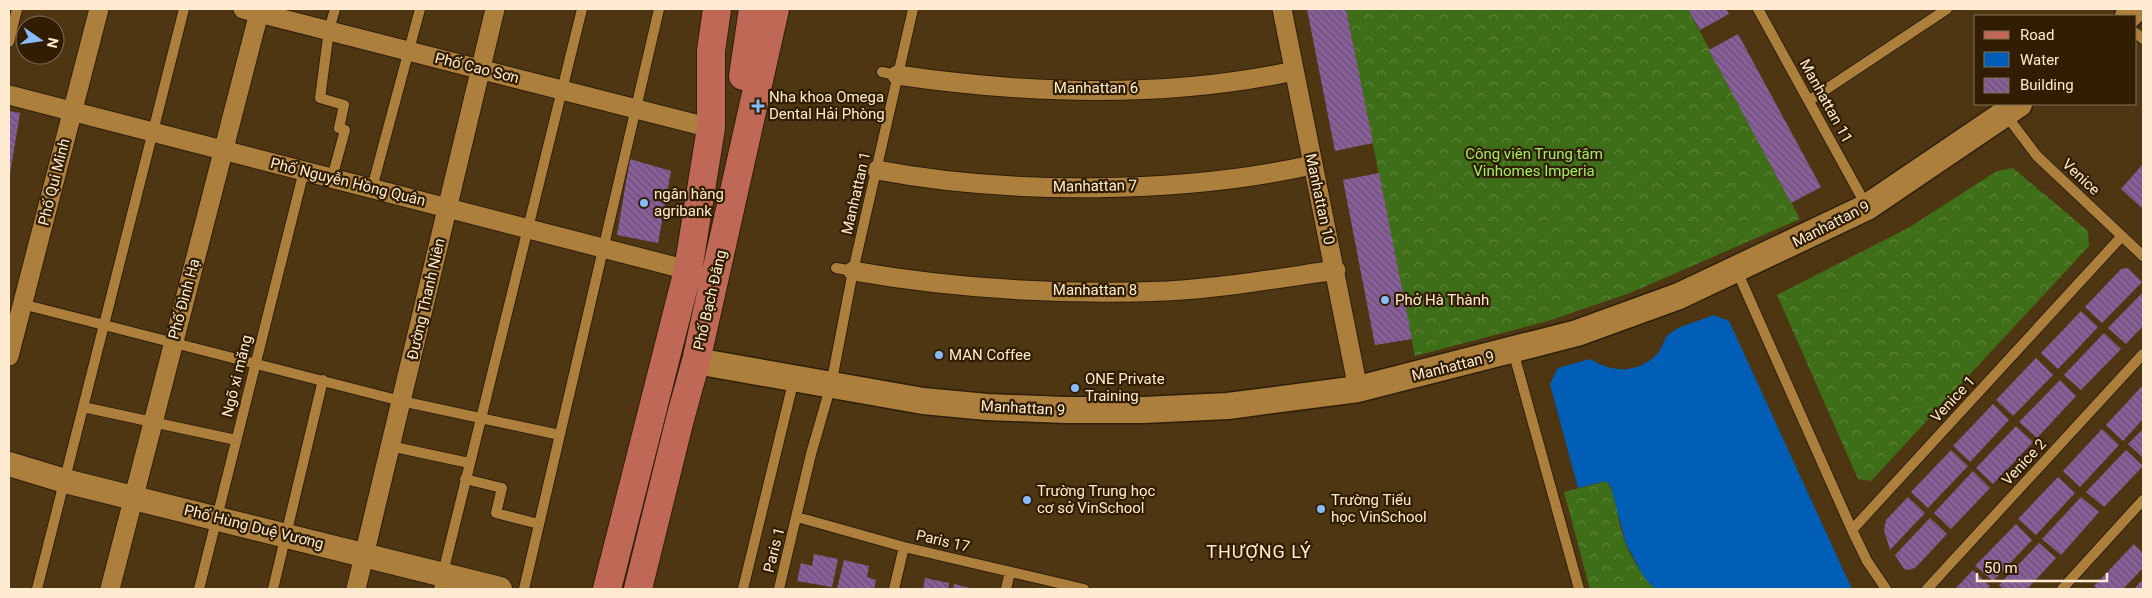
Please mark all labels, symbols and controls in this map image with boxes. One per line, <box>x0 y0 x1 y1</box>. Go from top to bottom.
north arrow <box>15 15 65 65</box>
legend <box>1974 15 2137 105</box>
text: Road <box>2020 26 2054 44</box>
text: N <box>44 36 62 50</box>
street label: Phố Cao Sơn <box>433 49 521 87</box>
text: Water <box>2020 51 2059 69</box>
street label: Manhattan 11 <box>1796 56 1856 146</box>
text: Building <box>2020 76 2074 94</box>
street label: Manhattan 6 <box>1054 79 1138 97</box>
place label: Nha khoa Omega Dental Hải Phòng <box>769 88 885 123</box>
marker: Nha khoa Omega Dental Hải Phòng <box>751 99 765 113</box>
street label: Phố Qui Minh <box>34 137 74 227</box>
park label: Công viên Trung tâm Vinhomes Imperia <box>1465 145 1603 180</box>
street label: Manhattan 1 <box>838 150 874 236</box>
street label: Manhattan 10 <box>1302 152 1338 246</box>
street label: Phố Nguyễn Hồng Quân <box>269 154 427 210</box>
street label: Venice <box>2058 155 2104 199</box>
street label: Manhattan 7 <box>1053 176 1137 196</box>
place label: ngân hàng agribank <box>654 185 724 220</box>
marker: ngân hàng agribank <box>638 197 650 209</box>
street label: Manhattan 9 <box>1789 197 1873 251</box>
street label: Đường Thanh Niên <box>403 236 449 362</box>
street label: Phố Bạch Đằng <box>690 248 730 352</box>
street label: Phố Đình Hạ <box>165 257 203 341</box>
street label: Manhattan 8 <box>1053 281 1137 299</box>
place label: Phở Hà Thành <box>1395 291 1489 309</box>
marker: Phở Hà Thành <box>1379 294 1391 306</box>
street label: Ngõ xi măng <box>218 333 256 419</box>
place label: MAN Coffee <box>949 346 1031 364</box>
street label: Manhattan 9 <box>1410 347 1496 385</box>
marker: MAN Coffee <box>933 349 945 361</box>
place label: ONE Private Training <box>1085 370 1165 405</box>
street label: Venice 1 <box>1927 372 1979 426</box>
marker: ONE Private Training <box>1069 382 1081 394</box>
street label: Manhattan 9 <box>980 397 1066 419</box>
street label: Venice 2 <box>1998 435 2050 489</box>
place label: Trường Trung học cơ sở VinSchool <box>1037 482 1155 517</box>
place label: Trường Tiểu học VinSchool <box>1331 491 1427 526</box>
marker: Trường Trung học cơ sở VinSchool <box>1021 494 1033 506</box>
street label: Phố Hùng Duệ Vương <box>182 501 326 553</box>
marker: Trường Tiểu học VinSchool <box>1315 503 1327 515</box>
street label: Paris 1 <box>760 525 788 575</box>
street label: Paris 17 <box>914 526 972 556</box>
district label: THƯỢNG LÝ <box>1206 541 1312 562</box>
scale bar <box>1977 550 2107 582</box>
text: 50 m <box>1984 559 2018 577</box>

